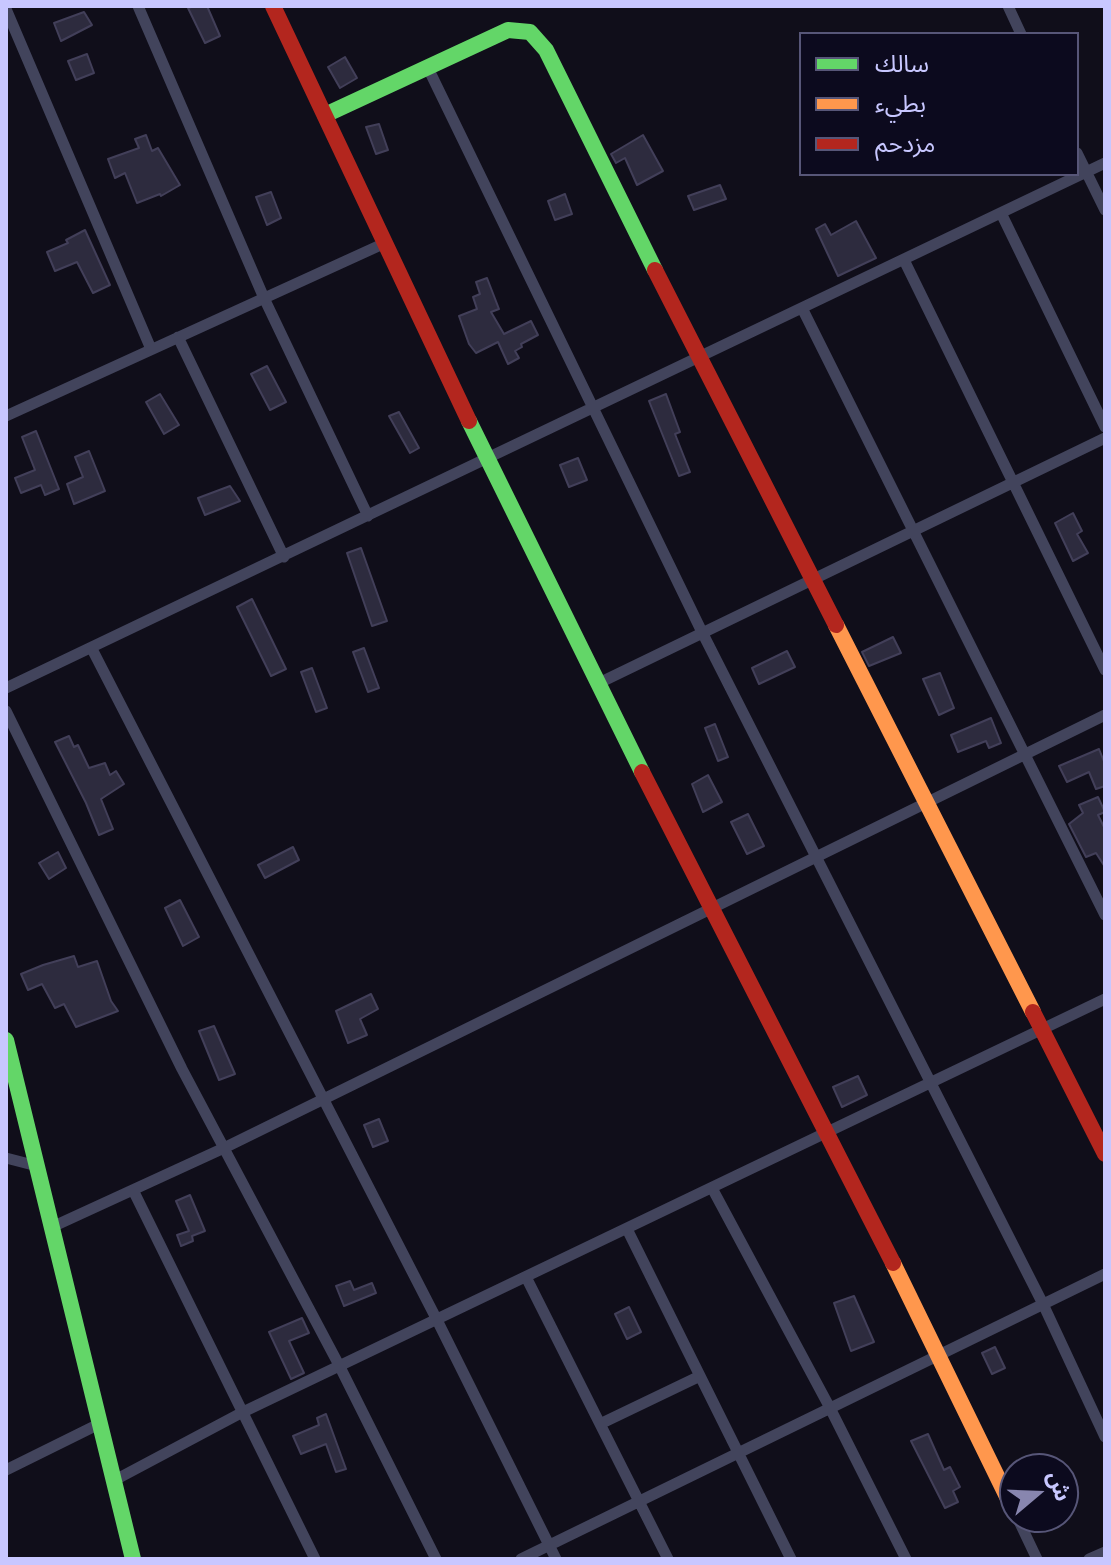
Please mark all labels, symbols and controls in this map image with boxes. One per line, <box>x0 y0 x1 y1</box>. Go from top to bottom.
legend <box>799 32 1079 176</box>
text: سالك <box>875 50 929 77</box>
text: بطيء <box>875 90 926 117</box>
text: مزدحم <box>875 130 935 157</box>
north arrow <box>999 1453 1079 1533</box>
text: ش <box>1043 1467 1077 1504</box>

